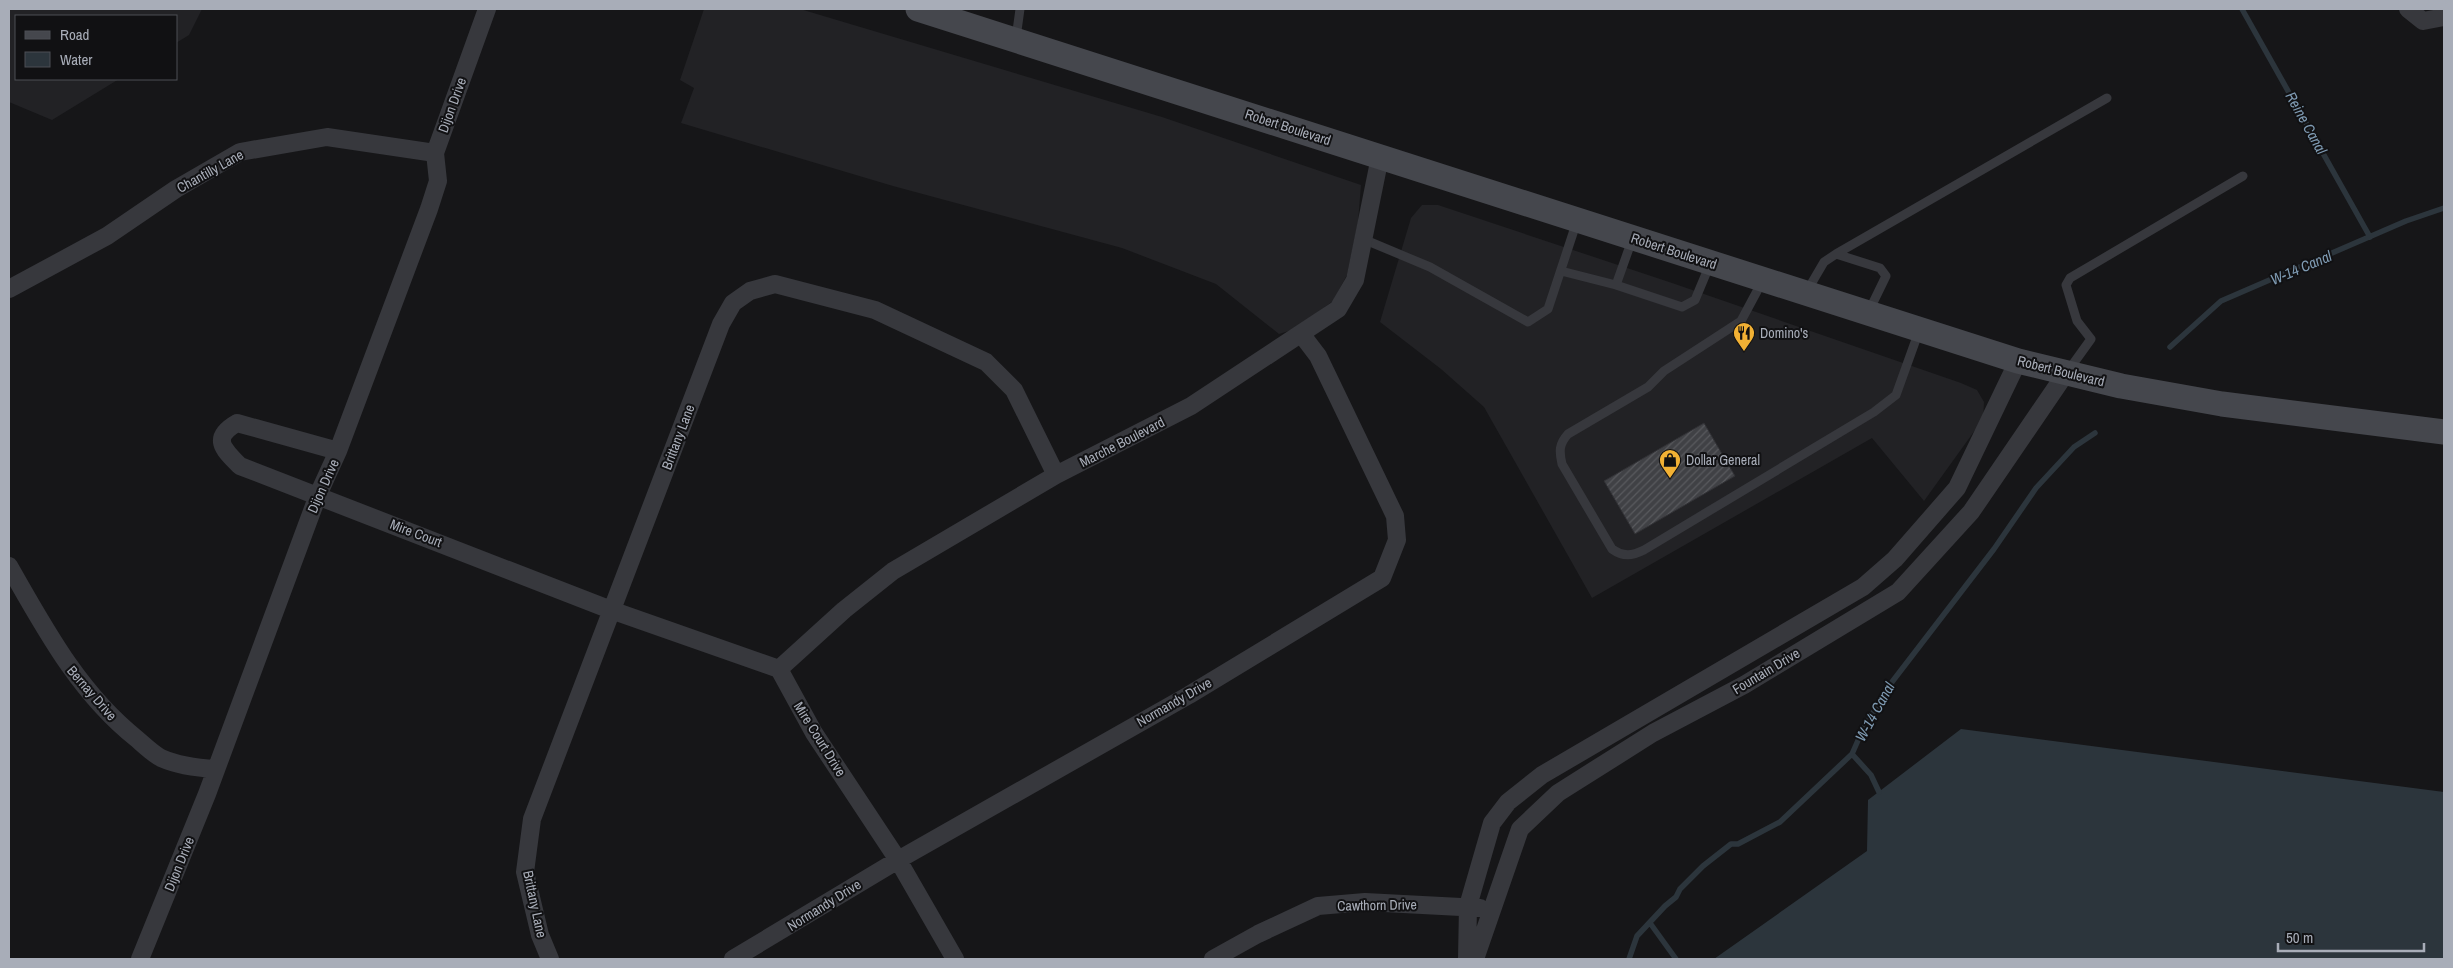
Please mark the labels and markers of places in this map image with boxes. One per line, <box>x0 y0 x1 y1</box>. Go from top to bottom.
restaurant icon: Domino's <box>1732 321 1756 352</box>
place label: Domino's <box>1760 324 1808 342</box>
shop icon: Dollar General <box>1658 448 1682 479</box>
place label: Dollar General <box>1686 451 1760 469</box>

